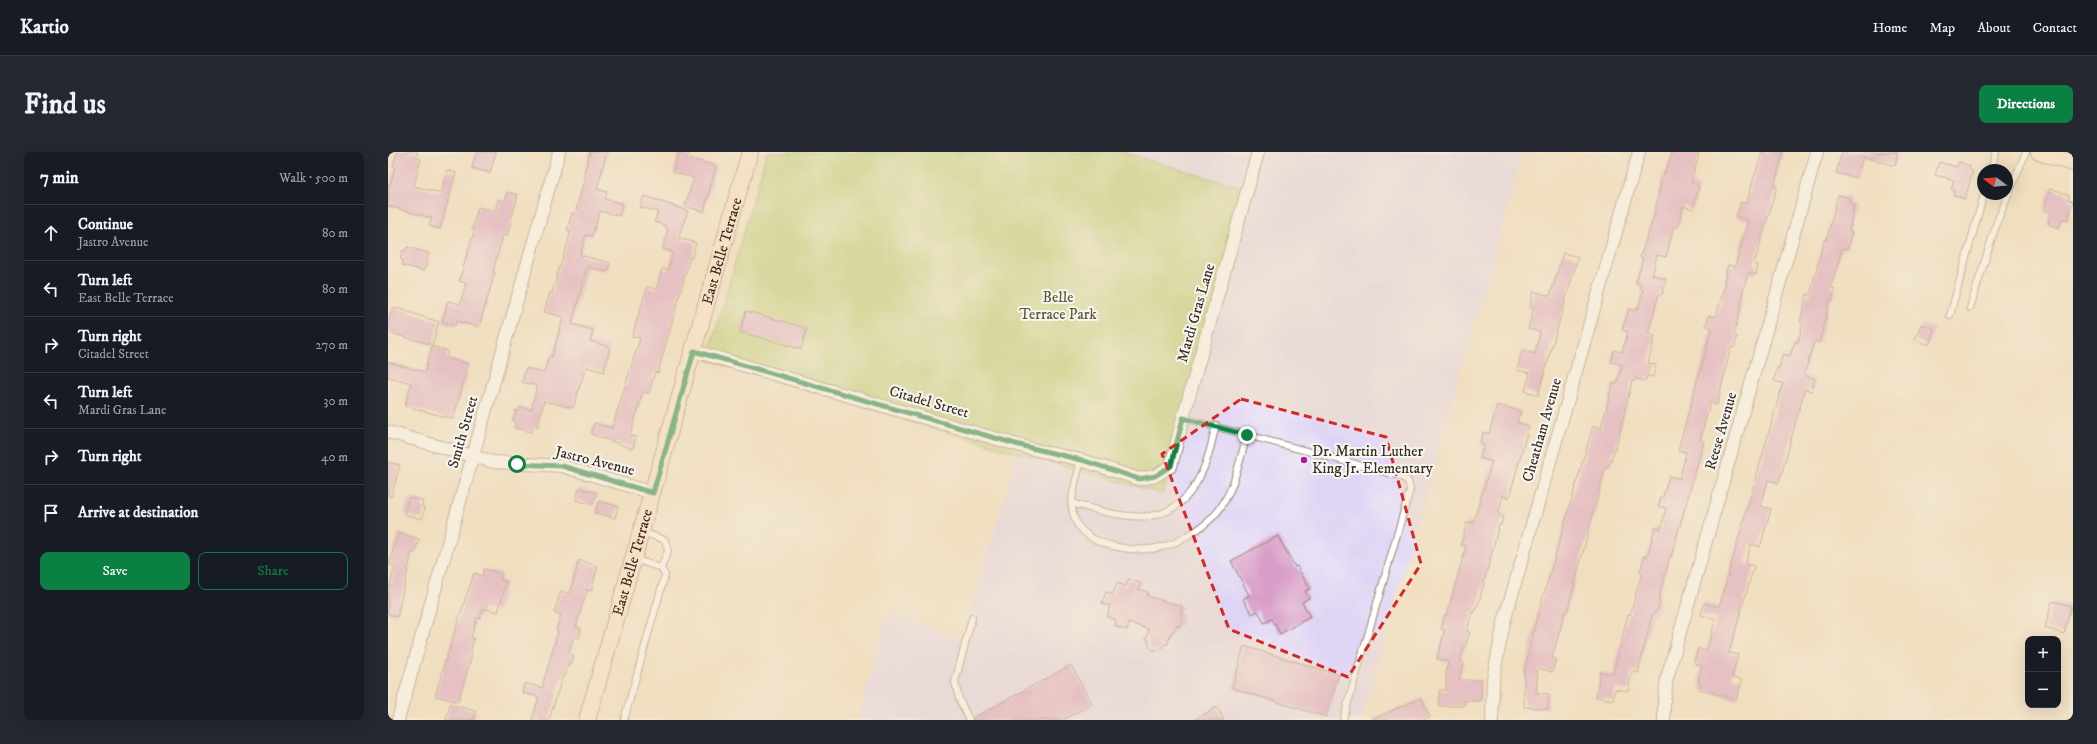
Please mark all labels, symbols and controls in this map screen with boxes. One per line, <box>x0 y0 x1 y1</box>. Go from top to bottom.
text: Kartio <box>20 16 69 39</box>
text: Home <box>1873 19 1907 37</box>
text: Map <box>1929 19 1955 37</box>
text: About <box>1977 19 2011 37</box>
text: Contact <box>2033 19 2077 37</box>
button: Directions <box>1979 85 2073 123</box>
text: Find us <box>24 87 106 122</box>
north arrow <box>1977 164 2013 200</box>
text: 7 min <box>40 167 79 189</box>
text: Walk · 500 m <box>279 170 348 186</box>
street label: East Belle Terrace <box>697 195 746 307</box>
text: Continue <box>78 215 133 234</box>
icon: ahead <box>40 222 62 244</box>
text: 80 m <box>322 225 348 241</box>
text: Jastro Avenue <box>78 234 148 250</box>
street label: Mardi Gras Lane <box>1173 261 1219 365</box>
text: Turn left <box>78 271 132 290</box>
icon: left <box>40 278 62 300</box>
text: 80 m <box>322 281 348 297</box>
park label: Belle Terrace Park <box>1019 288 1097 324</box>
text: East Belle Terrace <box>78 290 174 306</box>
text: Turn right <box>78 327 141 346</box>
icon: right <box>40 334 62 356</box>
text: 270 m <box>316 337 348 353</box>
text: Citadel Street <box>78 346 149 362</box>
street label: Cheatham Avenue <box>1518 376 1566 484</box>
street label: Citadel Street <box>887 382 971 422</box>
text: Turn left <box>78 383 132 402</box>
icon: left <box>40 390 62 412</box>
street label: Reese Avenue <box>1701 390 1741 472</box>
text: 30 m <box>324 393 348 409</box>
street label: Smith Street <box>444 393 482 470</box>
text: Mardi Gras Lane <box>78 402 166 418</box>
route end <box>1238 426 1256 444</box>
street label: Jastro Avenue <box>551 441 637 480</box>
place label: Dr. Martin Luther King Jr. Elementary <box>1312 442 1434 478</box>
icon: right <box>40 446 62 468</box>
text: Turn right <box>78 447 141 466</box>
text: 40 m <box>321 449 348 465</box>
route start <box>508 455 526 473</box>
marker: Dr. Martin Luther King Jr. Elementary <box>1299 455 1309 465</box>
icon: arrive <box>40 502 62 524</box>
text: Arrive at destination <box>78 503 198 522</box>
street label: East Belle Terrace <box>608 507 657 618</box>
button: Save <box>40 552 190 590</box>
button: Share <box>198 552 348 590</box>
map controls <box>2025 636 2061 708</box>
button: + <box>2025 636 2061 672</box>
button: − <box>2025 672 2061 708</box>

